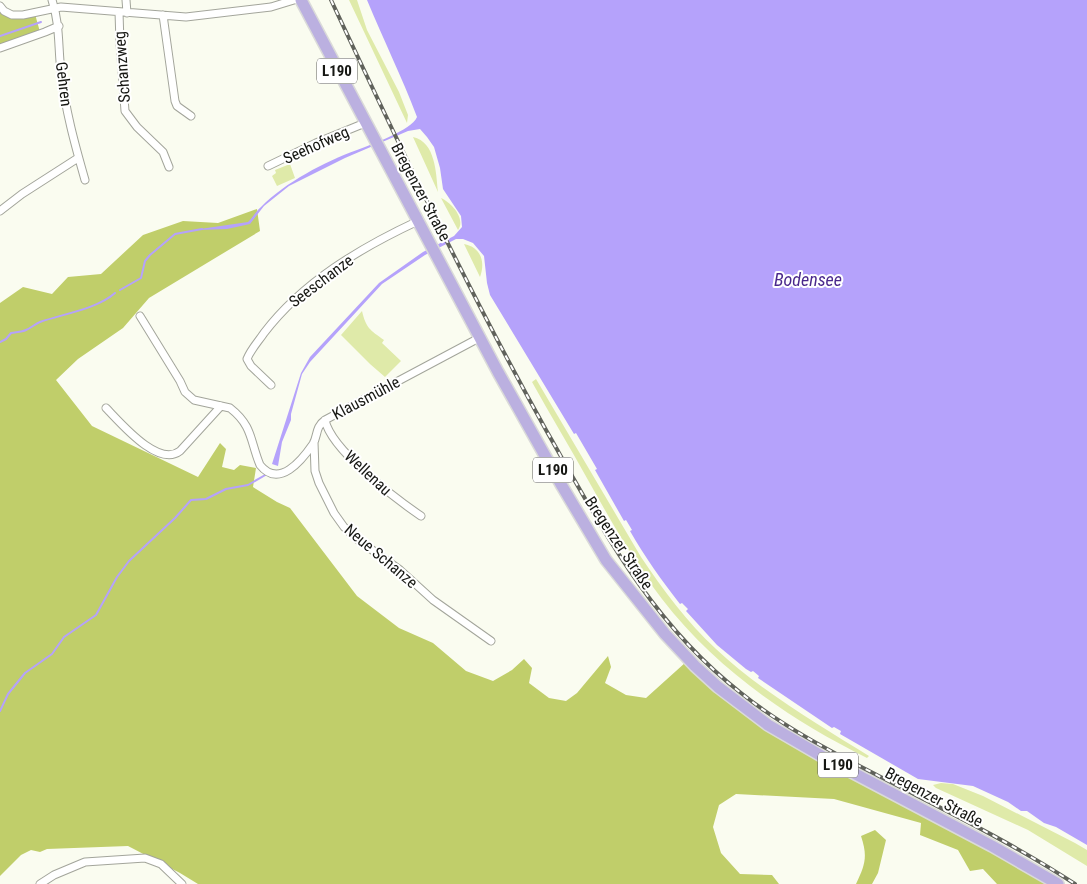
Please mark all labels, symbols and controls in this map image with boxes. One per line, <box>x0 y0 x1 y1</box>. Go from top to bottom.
street label: Schanzweg <box>110 31 134 103</box>
road number: L190 <box>317 58 357 84</box>
street label: Gehren <box>52 61 76 107</box>
street label: Seehofweg <box>280 122 352 168</box>
street label: Bregenzer Straße <box>387 140 455 244</box>
street label: Seeschanze <box>285 251 357 311</box>
water label: Bodensee <box>774 269 842 290</box>
street label: Klausmühle <box>329 372 403 424</box>
street label: Wellenau <box>341 446 395 500</box>
road number: L190 <box>533 458 573 482</box>
street label: Bregenzer Straße <box>581 493 657 593</box>
street label: Neue Schanze <box>341 520 421 592</box>
road number: L190 <box>818 752 858 778</box>
street label: Bregenzer Straße <box>882 763 986 831</box>

